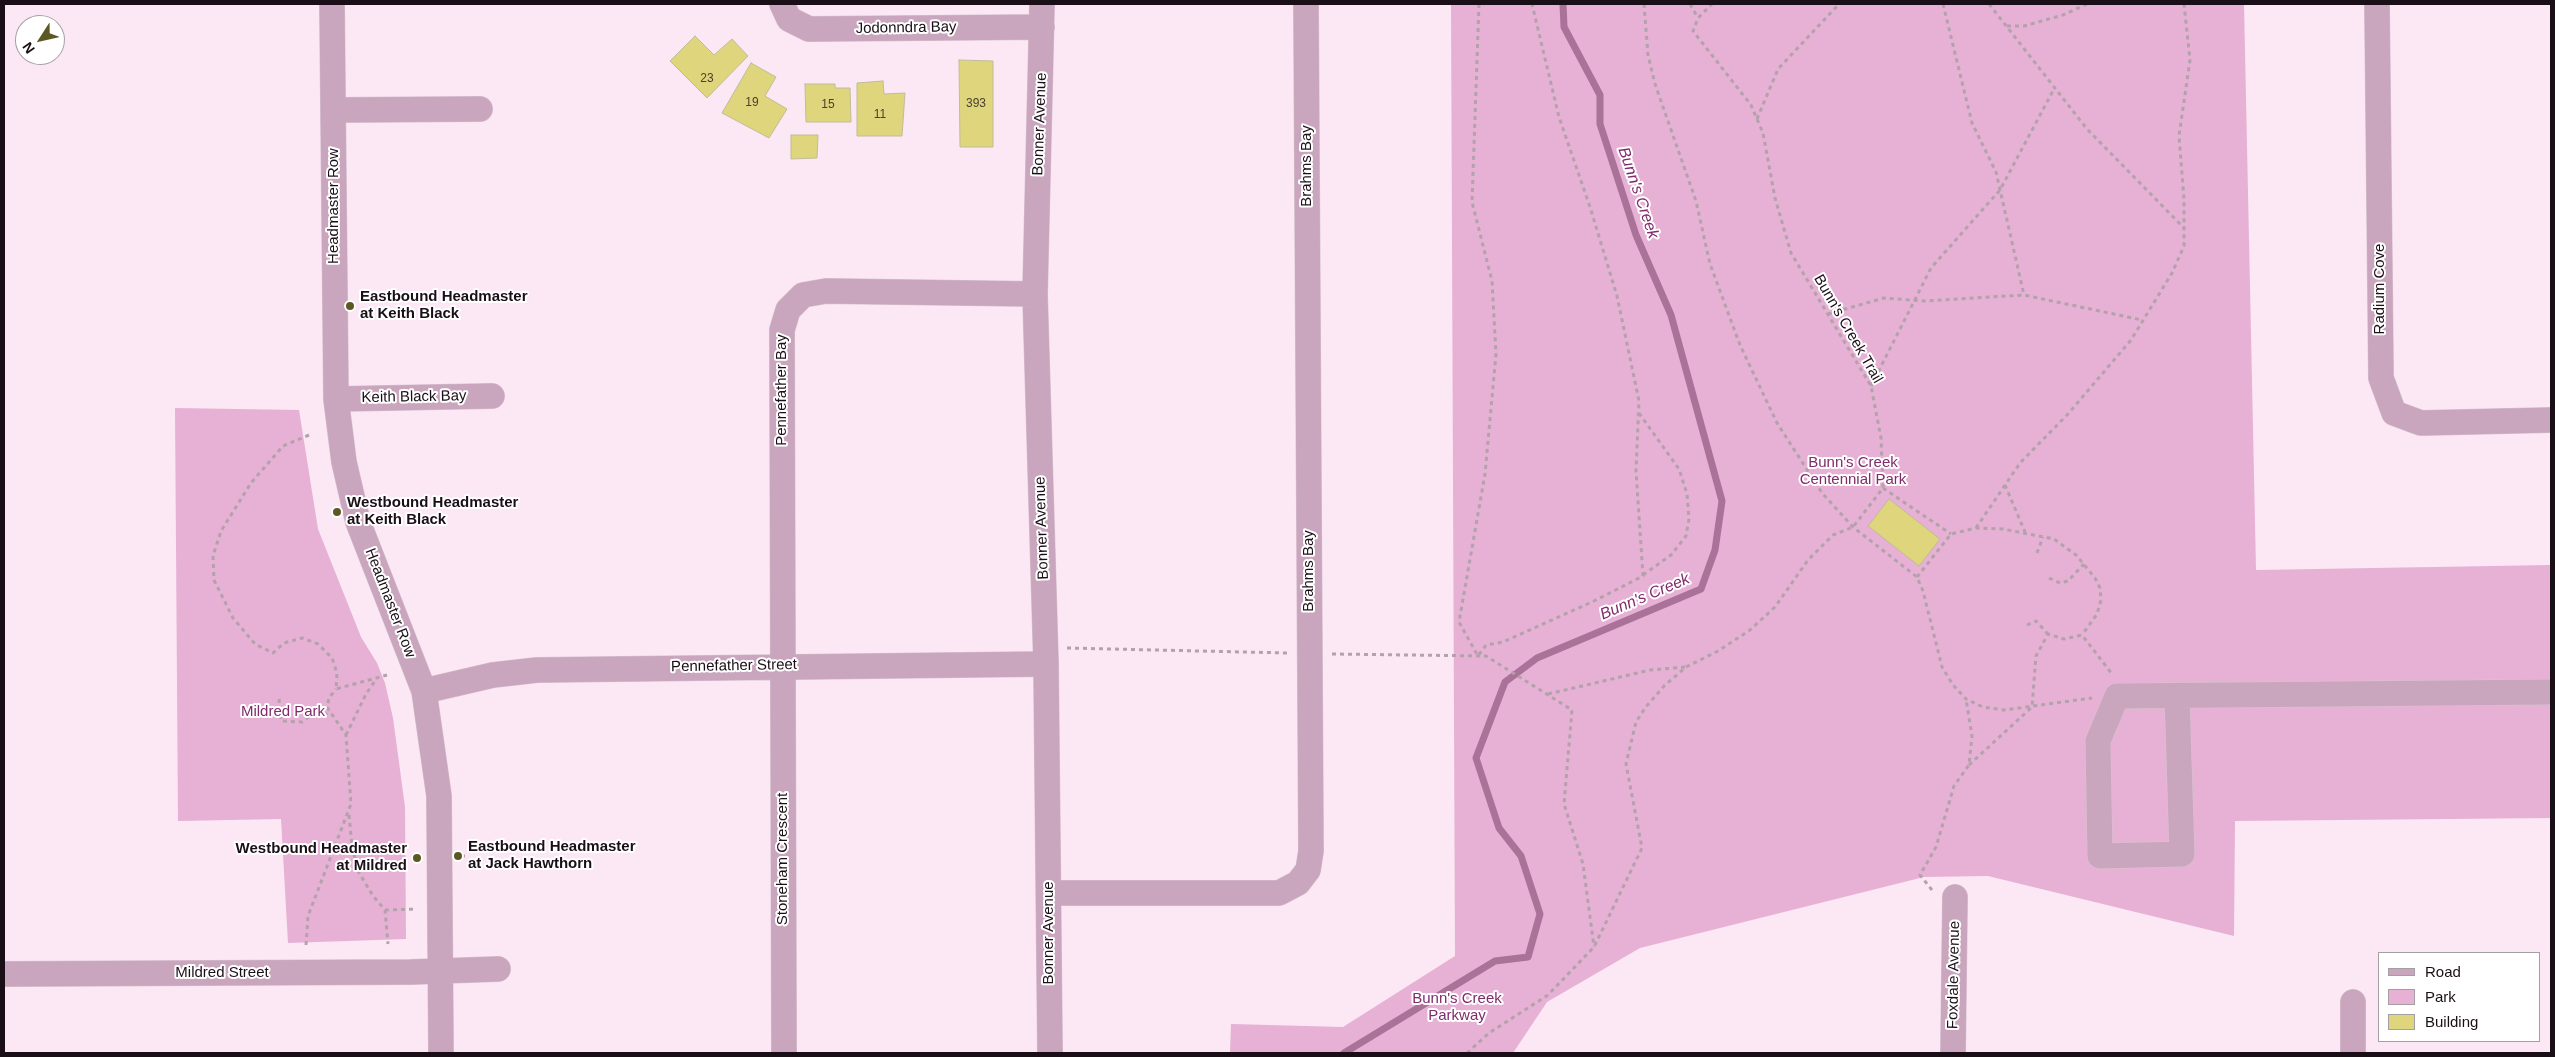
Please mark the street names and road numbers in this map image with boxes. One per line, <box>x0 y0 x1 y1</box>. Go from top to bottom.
street label: Jodonndra Bay <box>855 18 957 38</box>
street label: Bonner Avenue <box>1029 72 1051 176</box>
street label: Brahms Bay <box>1298 125 1316 207</box>
street label: Headmaster Row <box>325 148 343 264</box>
street label: Radium Cove <box>2371 244 2389 334</box>
street label: Bunn's Creek Trail <box>1810 272 1886 386</box>
street label: Pennefather Bay <box>773 334 791 446</box>
street label: Keith Black Bay <box>361 387 467 407</box>
street label: Bonner Avenue <box>1031 476 1053 580</box>
street label: Brahms Bay <box>1300 530 1318 612</box>
street label: Headmaster Row <box>361 546 419 660</box>
street label: Pennefather Street <box>671 656 797 676</box>
street label: Stoneham Crescent <box>774 793 792 925</box>
street label: Bonner Avenue <box>1040 881 1058 985</box>
street label: Foxdale Avenue <box>1944 921 1964 1029</box>
street label: Mildred Street <box>175 964 269 982</box>

